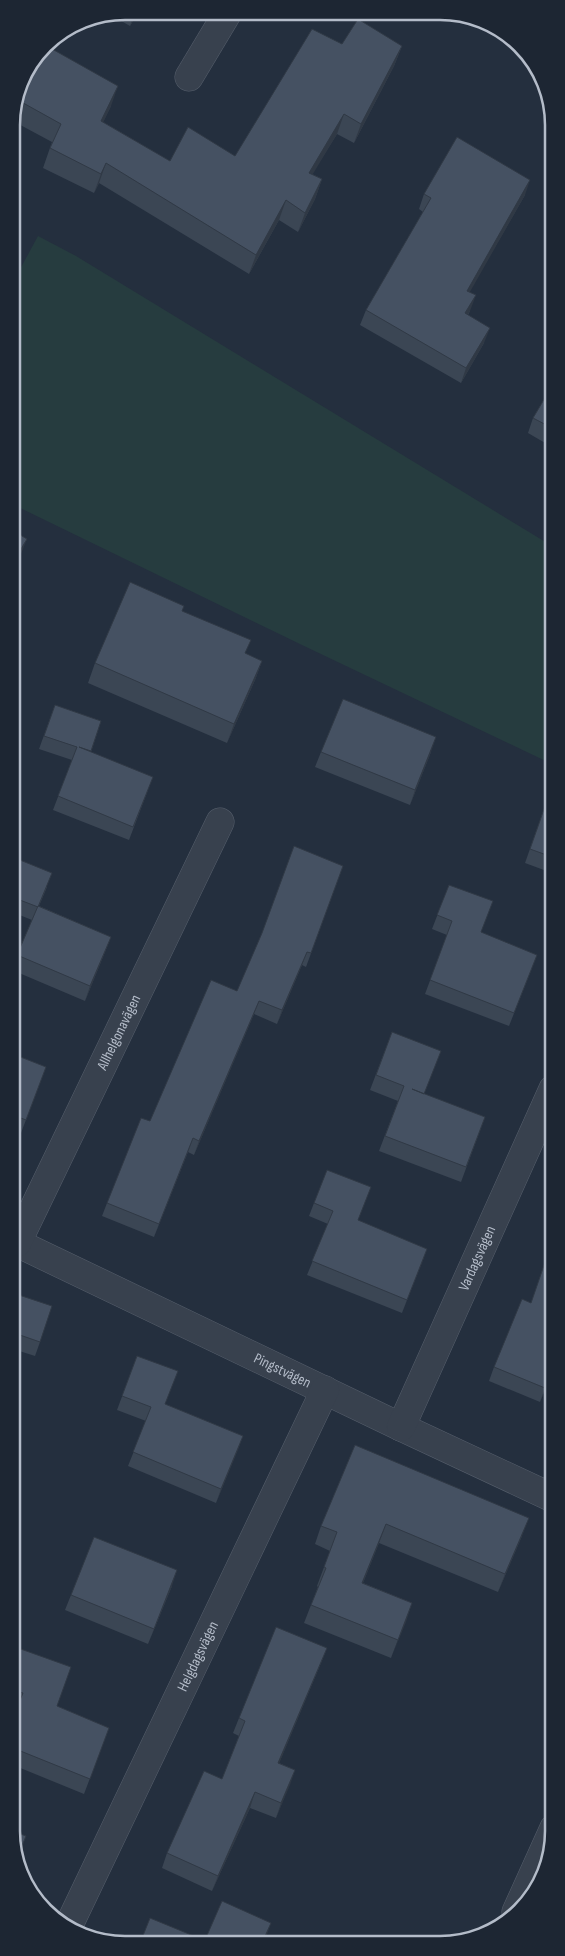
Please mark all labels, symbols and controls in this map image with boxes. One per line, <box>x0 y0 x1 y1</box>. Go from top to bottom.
street label: Allhelgonavägen <box>92 992 145 1074</box>
street label: Vardagsvägen <box>454 1223 500 1294</box>
street label: Pingstvägen <box>251 1349 314 1393</box>
street label: Helgdagsvägen <box>173 1618 223 1695</box>

